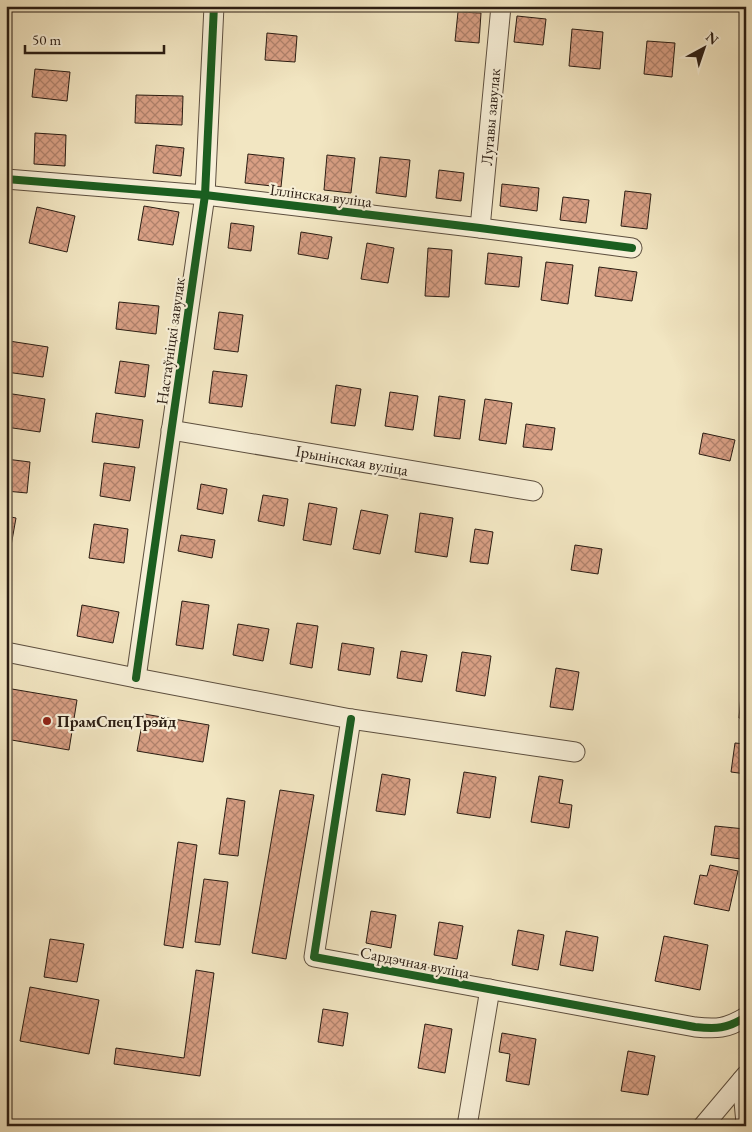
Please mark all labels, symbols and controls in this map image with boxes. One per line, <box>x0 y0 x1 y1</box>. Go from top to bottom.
scale bar <box>25 22 164 54</box>
north arrow <box>680 22 730 72</box>
text: N <box>702 28 723 49</box>
text: 50 m <box>32 30 61 49</box>
street label: Лугавы завулак <box>476 67 505 167</box>
street label: Іллінская вуліца <box>269 179 374 212</box>
street label: Настаўніцкі завулак <box>151 276 190 406</box>
street label: Ірынінская вуліца <box>294 440 410 481</box>
place label: ПрамСпецТрэйд <box>57 711 177 732</box>
marker: ПрамСпецТрэйд <box>41 715 53 727</box>
street label: Сардэчная вуліца <box>358 942 472 984</box>

